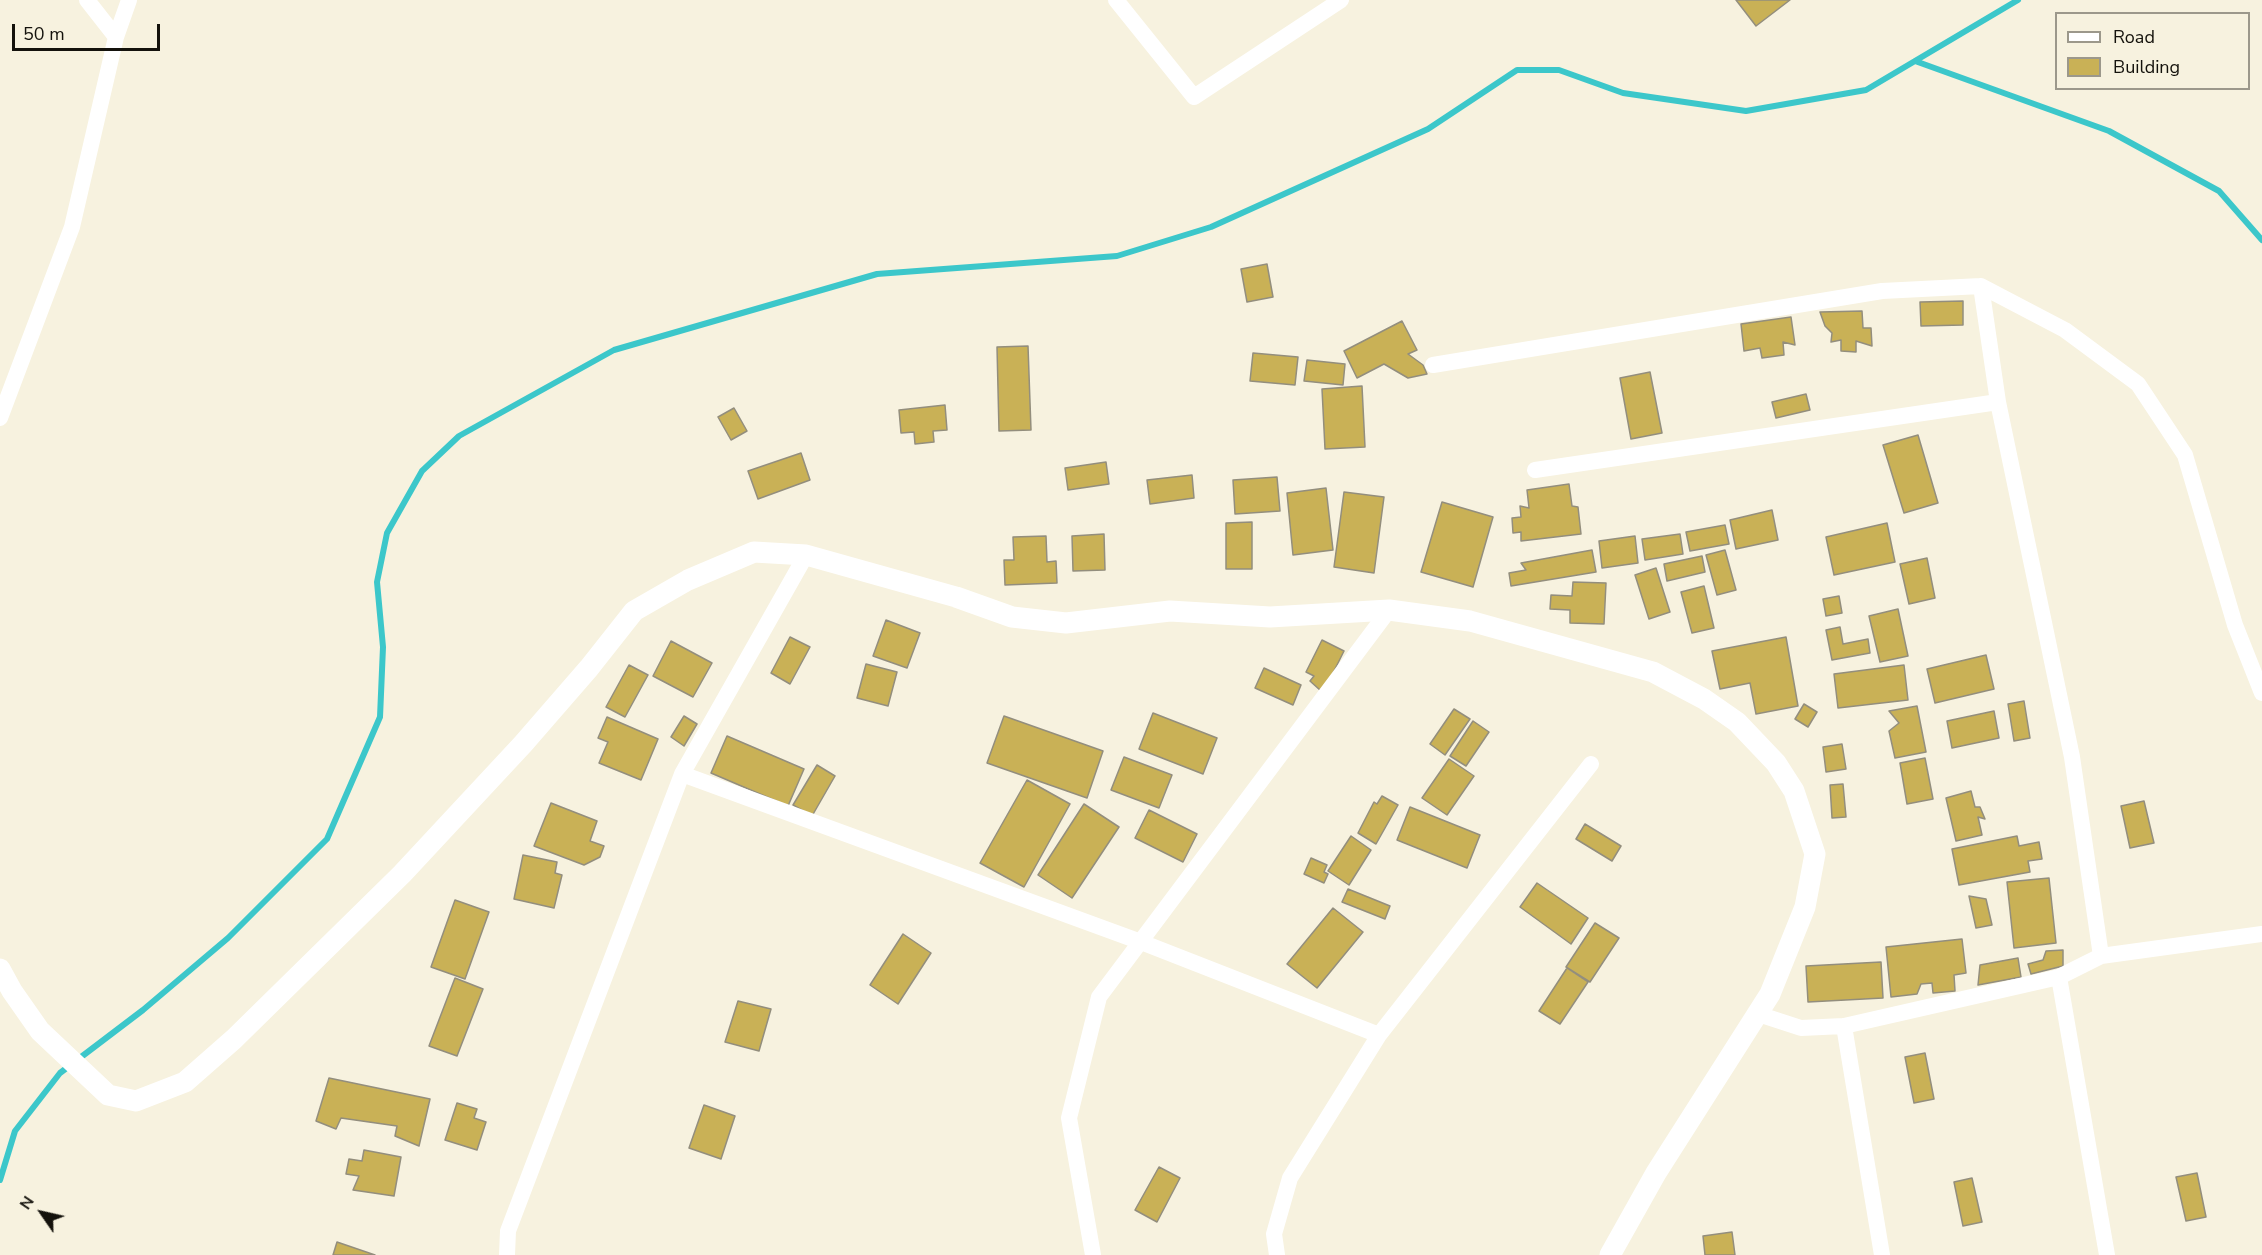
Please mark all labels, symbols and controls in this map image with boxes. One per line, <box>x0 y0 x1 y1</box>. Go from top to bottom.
scale bar <box>15 12 164 50</box>
legend <box>2055 12 2250 90</box>
text: 50 m <box>23 22 65 46</box>
text: Road <box>2113 25 2155 49</box>
text: Building <box>2113 55 2180 79</box>
north arrow <box>12 1183 72 1243</box>
text: N <box>15 1192 40 1214</box>

